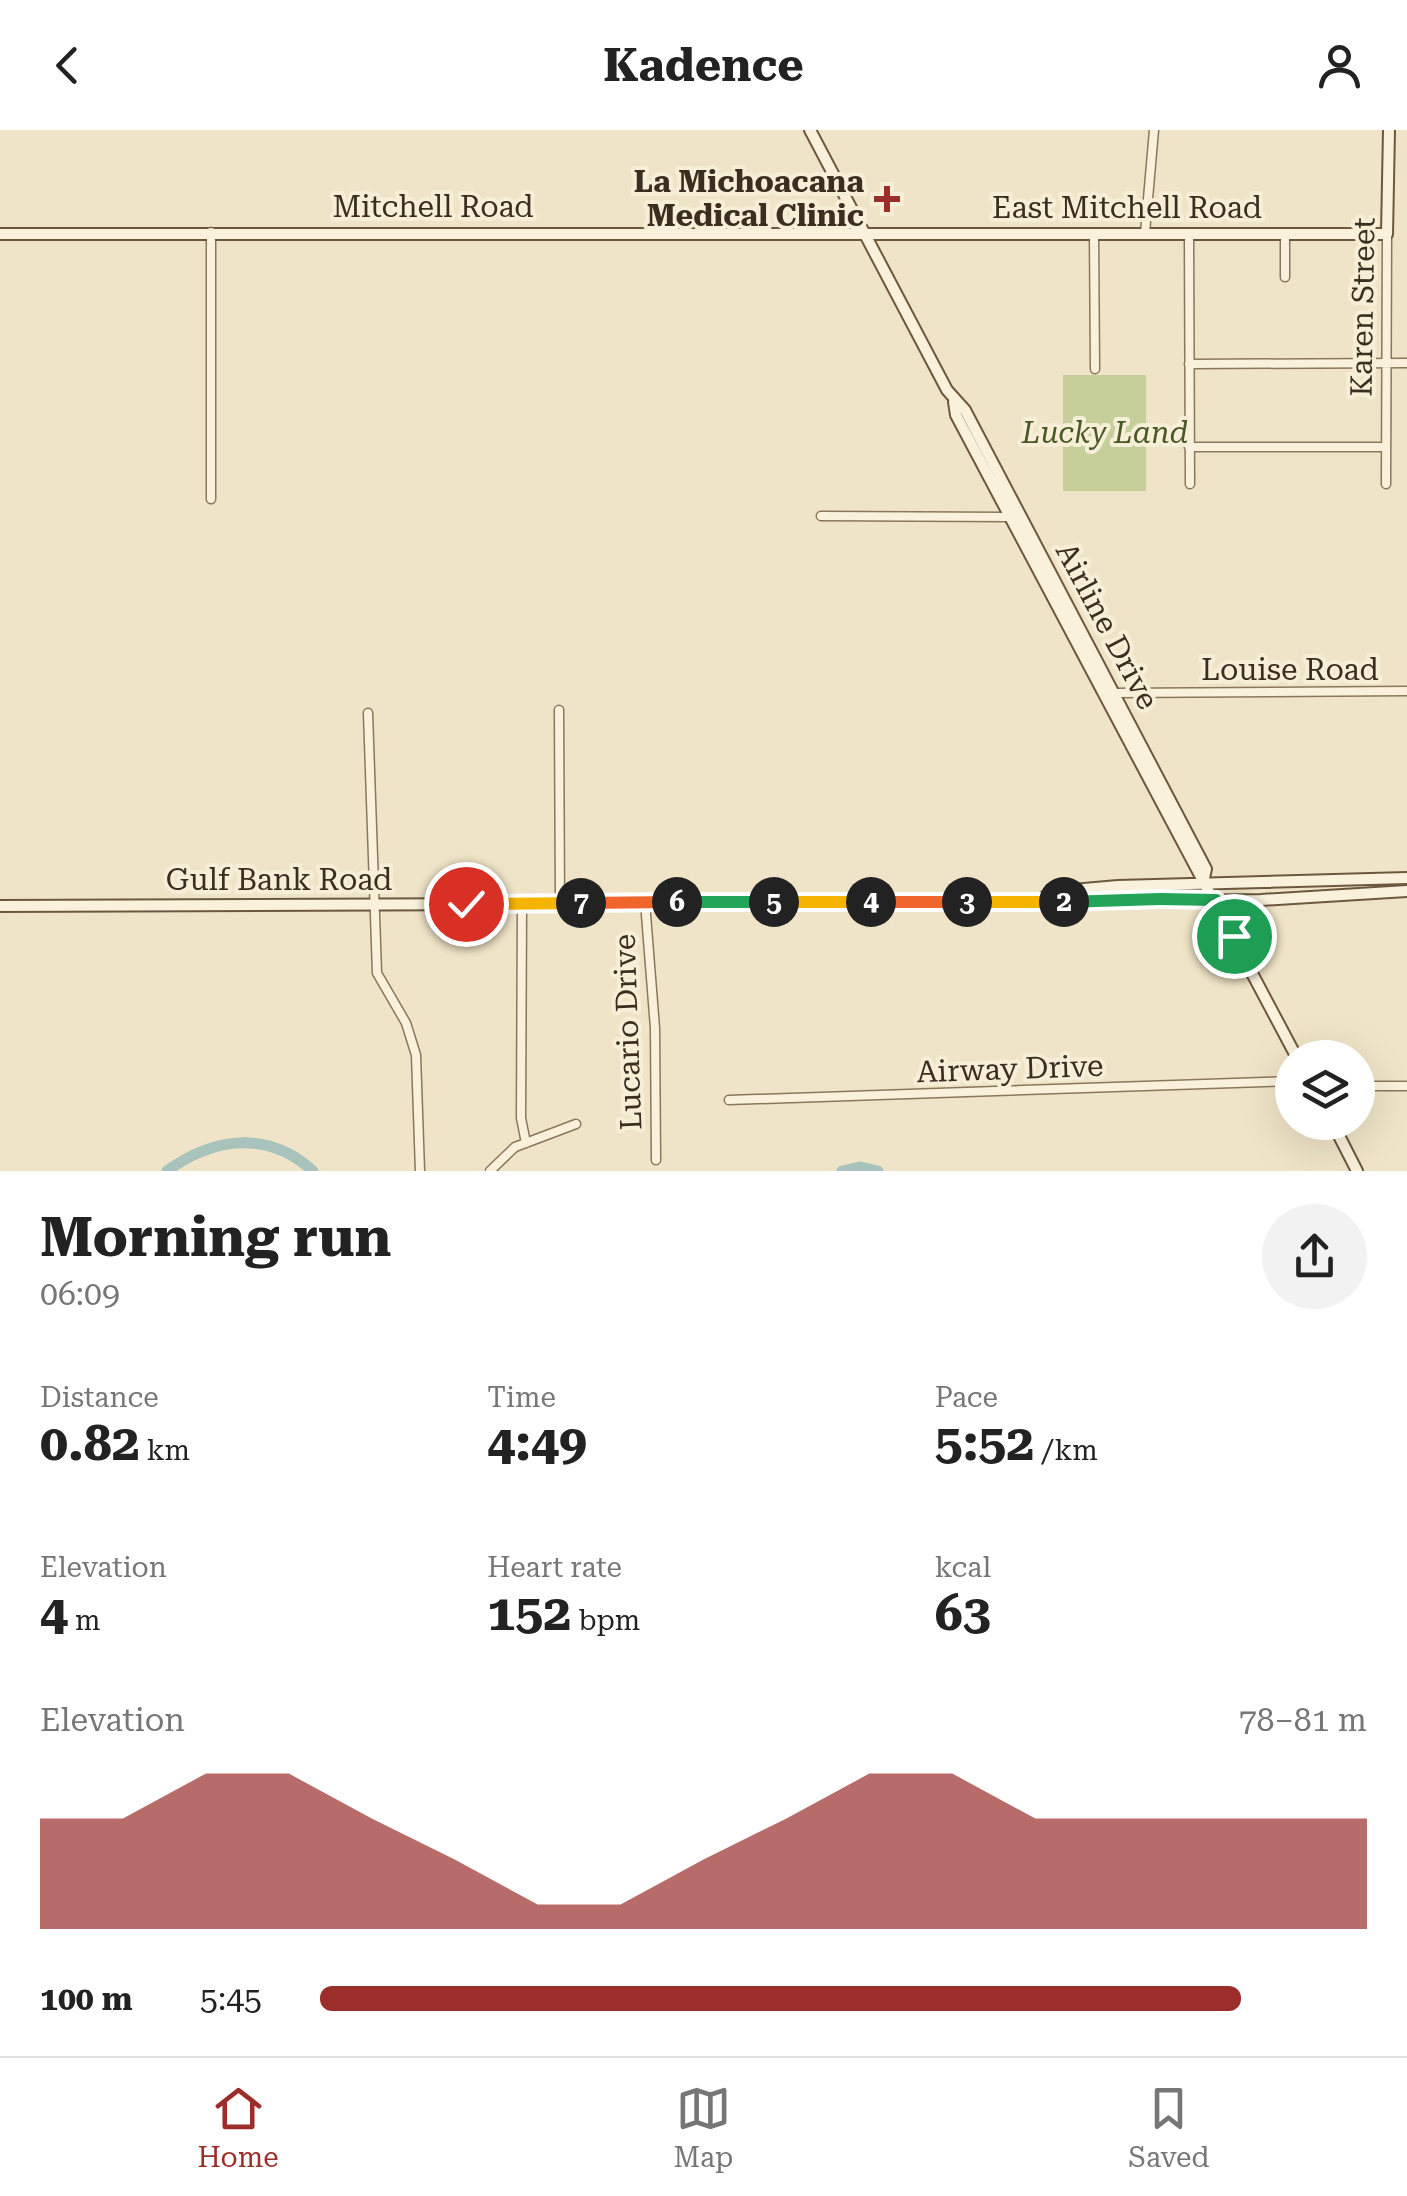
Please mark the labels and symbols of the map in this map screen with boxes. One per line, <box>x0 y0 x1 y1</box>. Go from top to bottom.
place label: La Michoacana Medical Clinic <box>634 164 864 233</box>
marker: La Michoacana Medical Clinic <box>874 186 900 212</box>
street label: Mitchell Road <box>332 189 534 224</box>
street label: East Mitchell Road <box>992 190 1262 225</box>
street label: Karen Street <box>1343 217 1382 397</box>
park label: Lucky Land <box>1021 415 1188 450</box>
street label: Airline Drive <box>1049 537 1166 715</box>
street label: Louise Road <box>1201 652 1379 687</box>
street label: Gulf Bank Road <box>166 862 392 897</box>
pin <box>424 862 509 947</box>
pin: 6 <box>652 877 702 927</box>
pin: 5 <box>749 877 799 927</box>
pin: 4 <box>846 877 896 927</box>
pin: 3 <box>942 877 992 927</box>
pin: 2 <box>1039 877 1089 927</box>
pin: 7 <box>556 878 606 928</box>
pin <box>1192 894 1277 979</box>
street label: Lucario Drive <box>607 933 648 1131</box>
street label: Airway Drive <box>916 1048 1104 1089</box>

